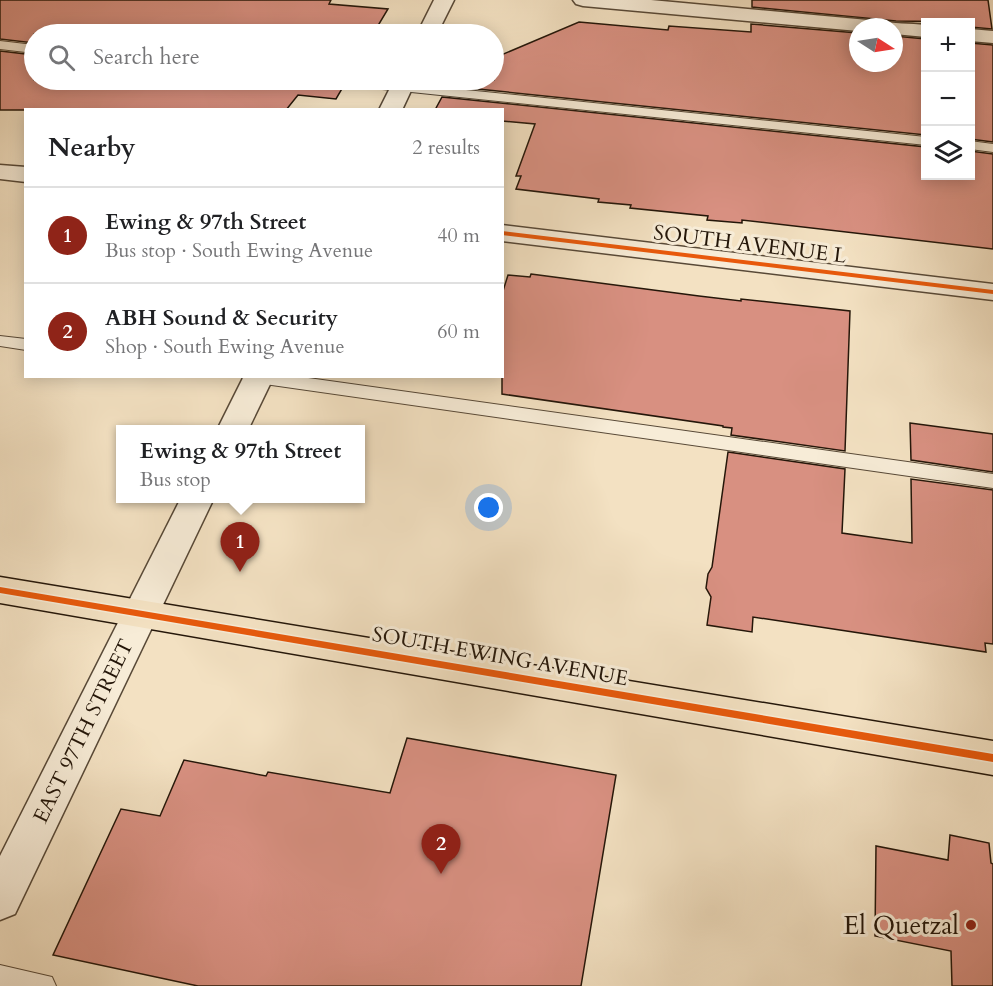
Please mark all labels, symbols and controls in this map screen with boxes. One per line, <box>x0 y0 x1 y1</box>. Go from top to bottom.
north arrow <box>849 18 903 72</box>
map controls <box>921 18 975 180</box>
button: + <box>921 18 975 72</box>
search box <box>24 24 504 90</box>
icon: search <box>45 41 78 74</box>
text: Search here <box>93 42 200 72</box>
button: − <box>921 72 975 126</box>
button: layers <box>921 126 975 180</box>
text: Nearby <box>48 130 136 165</box>
text: 2 results <box>412 134 480 161</box>
text: Ewing & 97th Street <box>105 207 306 237</box>
street label: SOUTH AVENUE L <box>652 218 848 271</box>
text: 1 <box>62 222 73 249</box>
text: 40 m <box>437 222 480 249</box>
text: Bus stop · South Ewing Avenue <box>105 237 373 264</box>
text: ABH Sound & Security <box>105 303 338 333</box>
text: 2 <box>62 318 73 345</box>
text: 60 m <box>437 318 480 345</box>
text: Shop · South Ewing Avenue <box>105 333 345 360</box>
popup <box>116 425 365 503</box>
text: Ewing & 97th Street <box>140 436 341 466</box>
text: Bus stop <box>140 466 211 493</box>
your location <box>474 493 503 522</box>
pin: 1 <box>220 522 260 572</box>
street label: SOUTH EWING AVENUE <box>370 620 630 693</box>
street label: EAST 97TH STREET <box>26 634 141 828</box>
pin: 2 <box>422 824 460 874</box>
place label: El Quetzal <box>843 908 959 943</box>
marker: El Quetzal <box>964 918 978 932</box>

